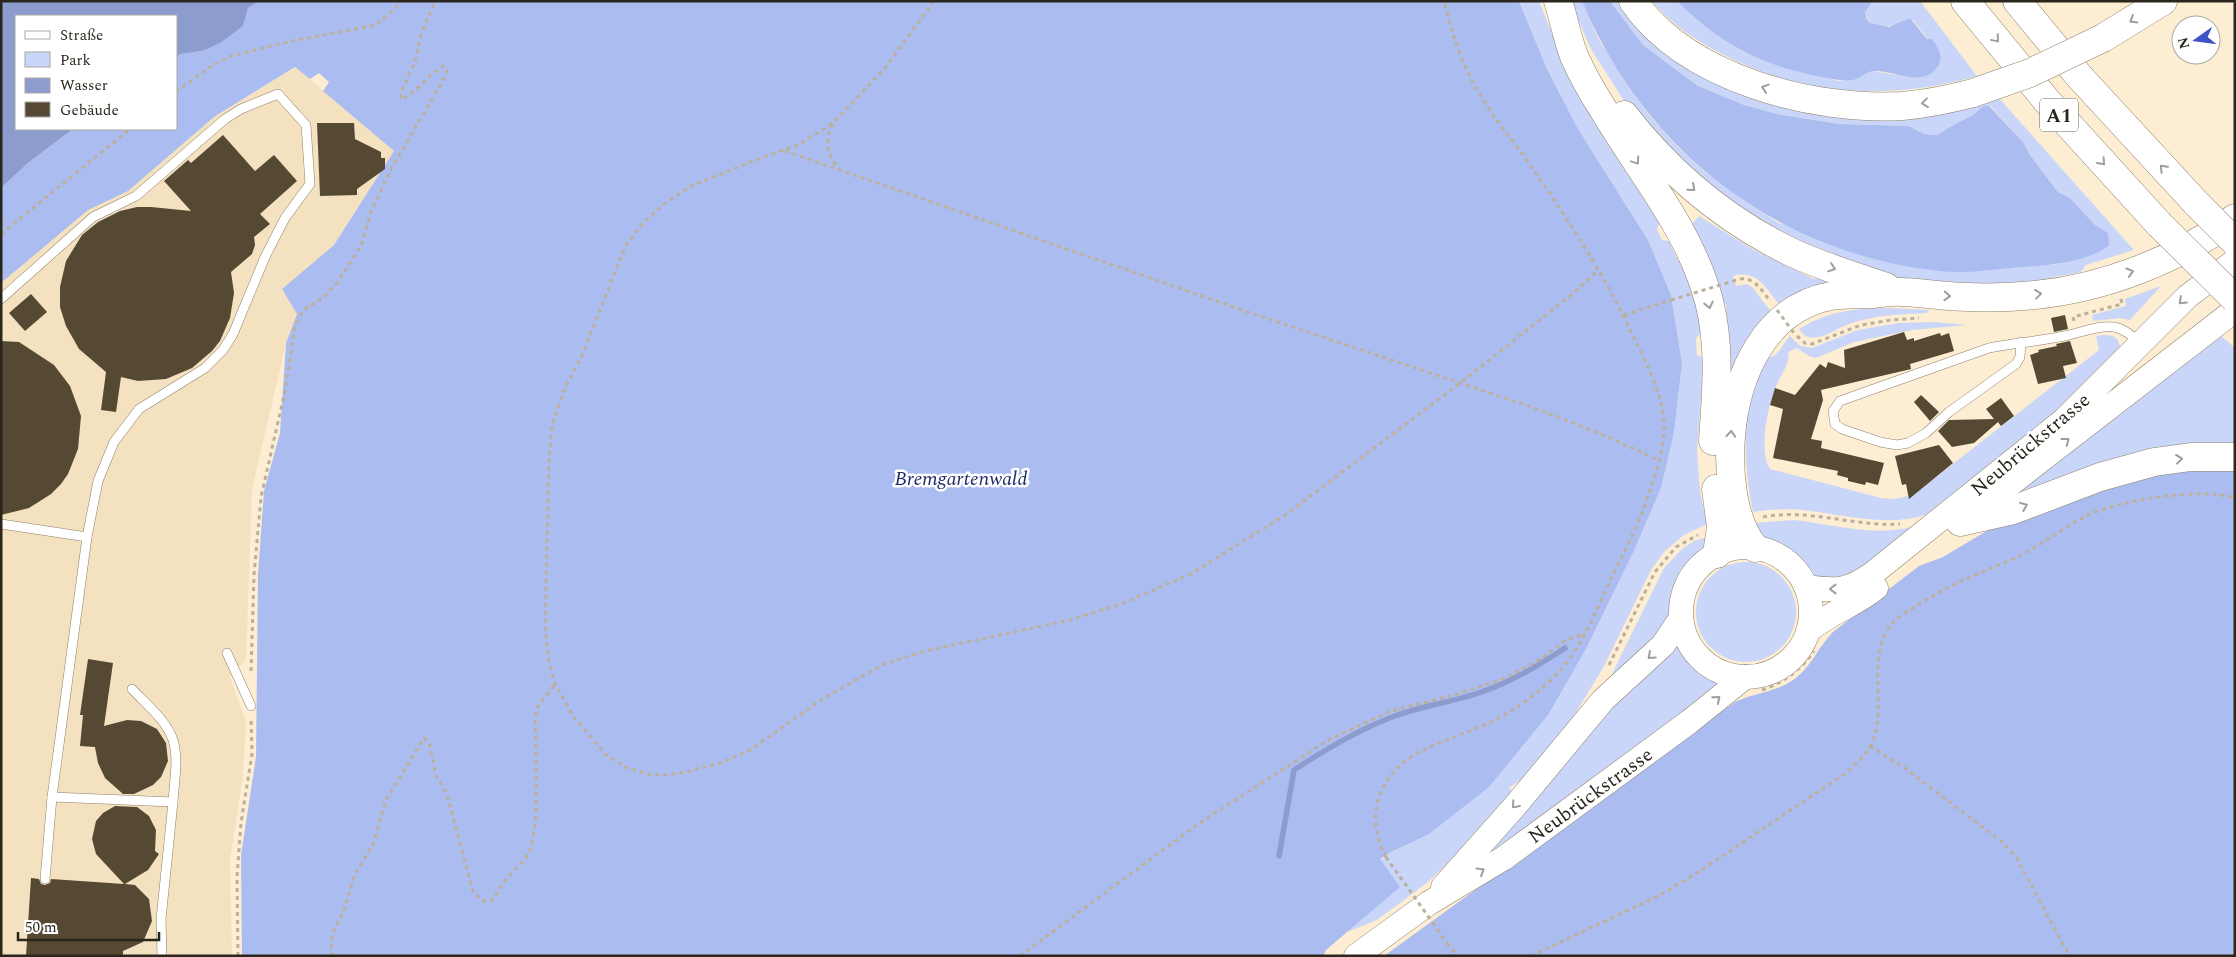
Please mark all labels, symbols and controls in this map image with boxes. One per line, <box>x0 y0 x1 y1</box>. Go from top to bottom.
one-way arrow <box>2129 14 2138 24</box>
legend <box>15 15 178 130</box>
north arrow <box>2171 15 2221 65</box>
text: Straße <box>60 24 103 47</box>
one-way arrow <box>1990 34 1999 43</box>
text: N <box>2172 35 2195 51</box>
text: Park <box>60 49 91 72</box>
text: Wasser <box>60 74 108 97</box>
one-way arrow <box>1762 84 1770 94</box>
one-way arrow <box>1921 97 1929 108</box>
road number: A1 <box>2040 98 2078 132</box>
text: Gebäude <box>60 99 119 122</box>
one-way arrow <box>1630 155 1639 165</box>
one-way arrow <box>2096 157 2105 166</box>
one-way arrow <box>2160 165 2169 174</box>
one-way arrow <box>1687 182 1696 191</box>
one-way arrow <box>1827 262 1836 272</box>
one-way arrow <box>2126 268 2134 278</box>
one-way arrow <box>2034 289 2042 300</box>
one-way arrow <box>1943 291 1951 302</box>
one-way arrow <box>2179 295 2188 304</box>
one-way arrow <box>1703 300 1714 309</box>
street label: Neubrückstrasse <box>1964 386 2097 504</box>
one-way arrow <box>1726 430 1737 438</box>
one-way arrow <box>2060 438 2070 447</box>
one-way arrow <box>2175 454 2183 465</box>
park label: Bremgartenwald <box>894 464 1028 494</box>
one-way arrow <box>2019 501 2028 512</box>
one-way arrow <box>1828 584 1836 594</box>
one-way arrow <box>1648 650 1657 659</box>
one-way arrow <box>1711 696 1720 705</box>
street label: Neubrückstrasse <box>1522 740 1659 851</box>
one-way arrow <box>1512 800 1521 809</box>
one-way arrow <box>1476 868 1485 878</box>
scale bar <box>18 910 159 942</box>
text: 50 m <box>25 916 57 939</box>

